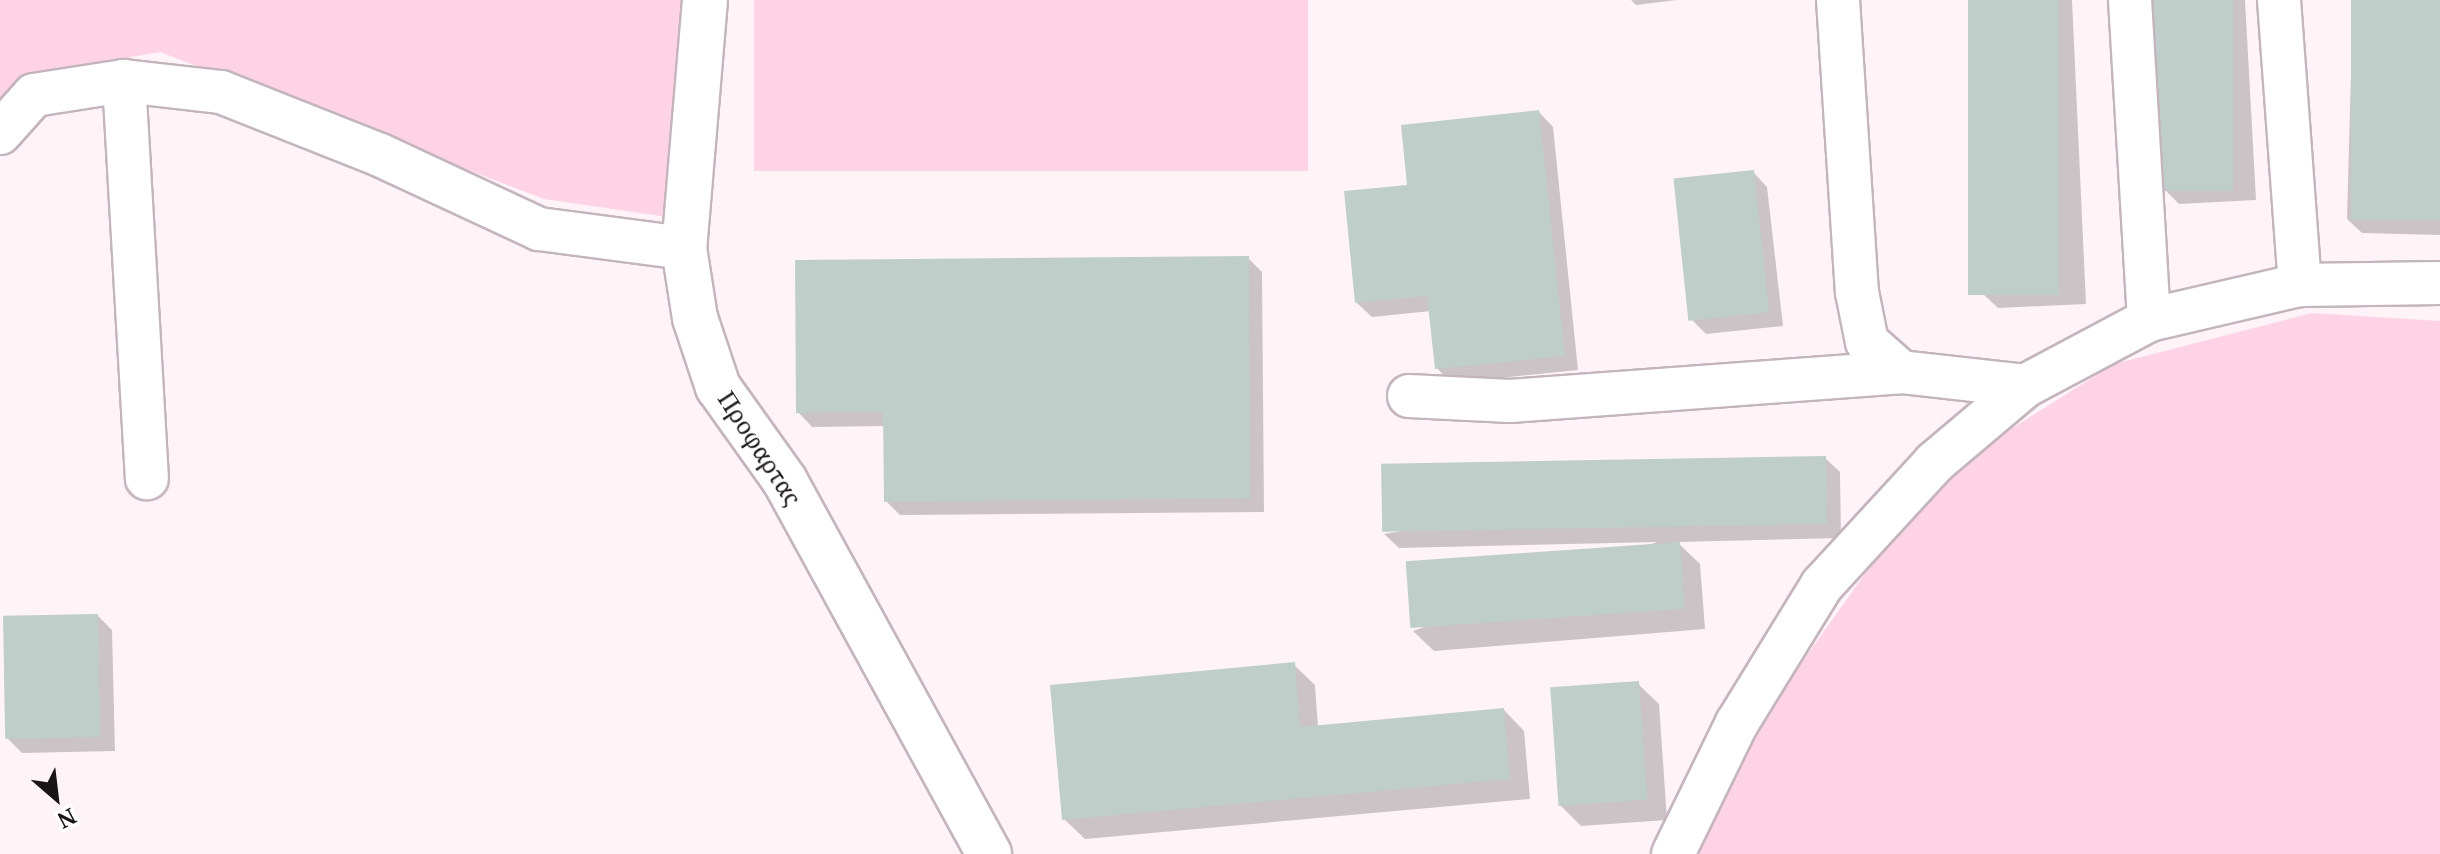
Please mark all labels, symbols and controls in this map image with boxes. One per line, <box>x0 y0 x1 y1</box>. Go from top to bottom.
street label: Προφαρτας <box>712 385 808 511</box>
north arrow <box>16 758 96 838</box>
text: N <box>53 802 82 837</box>

